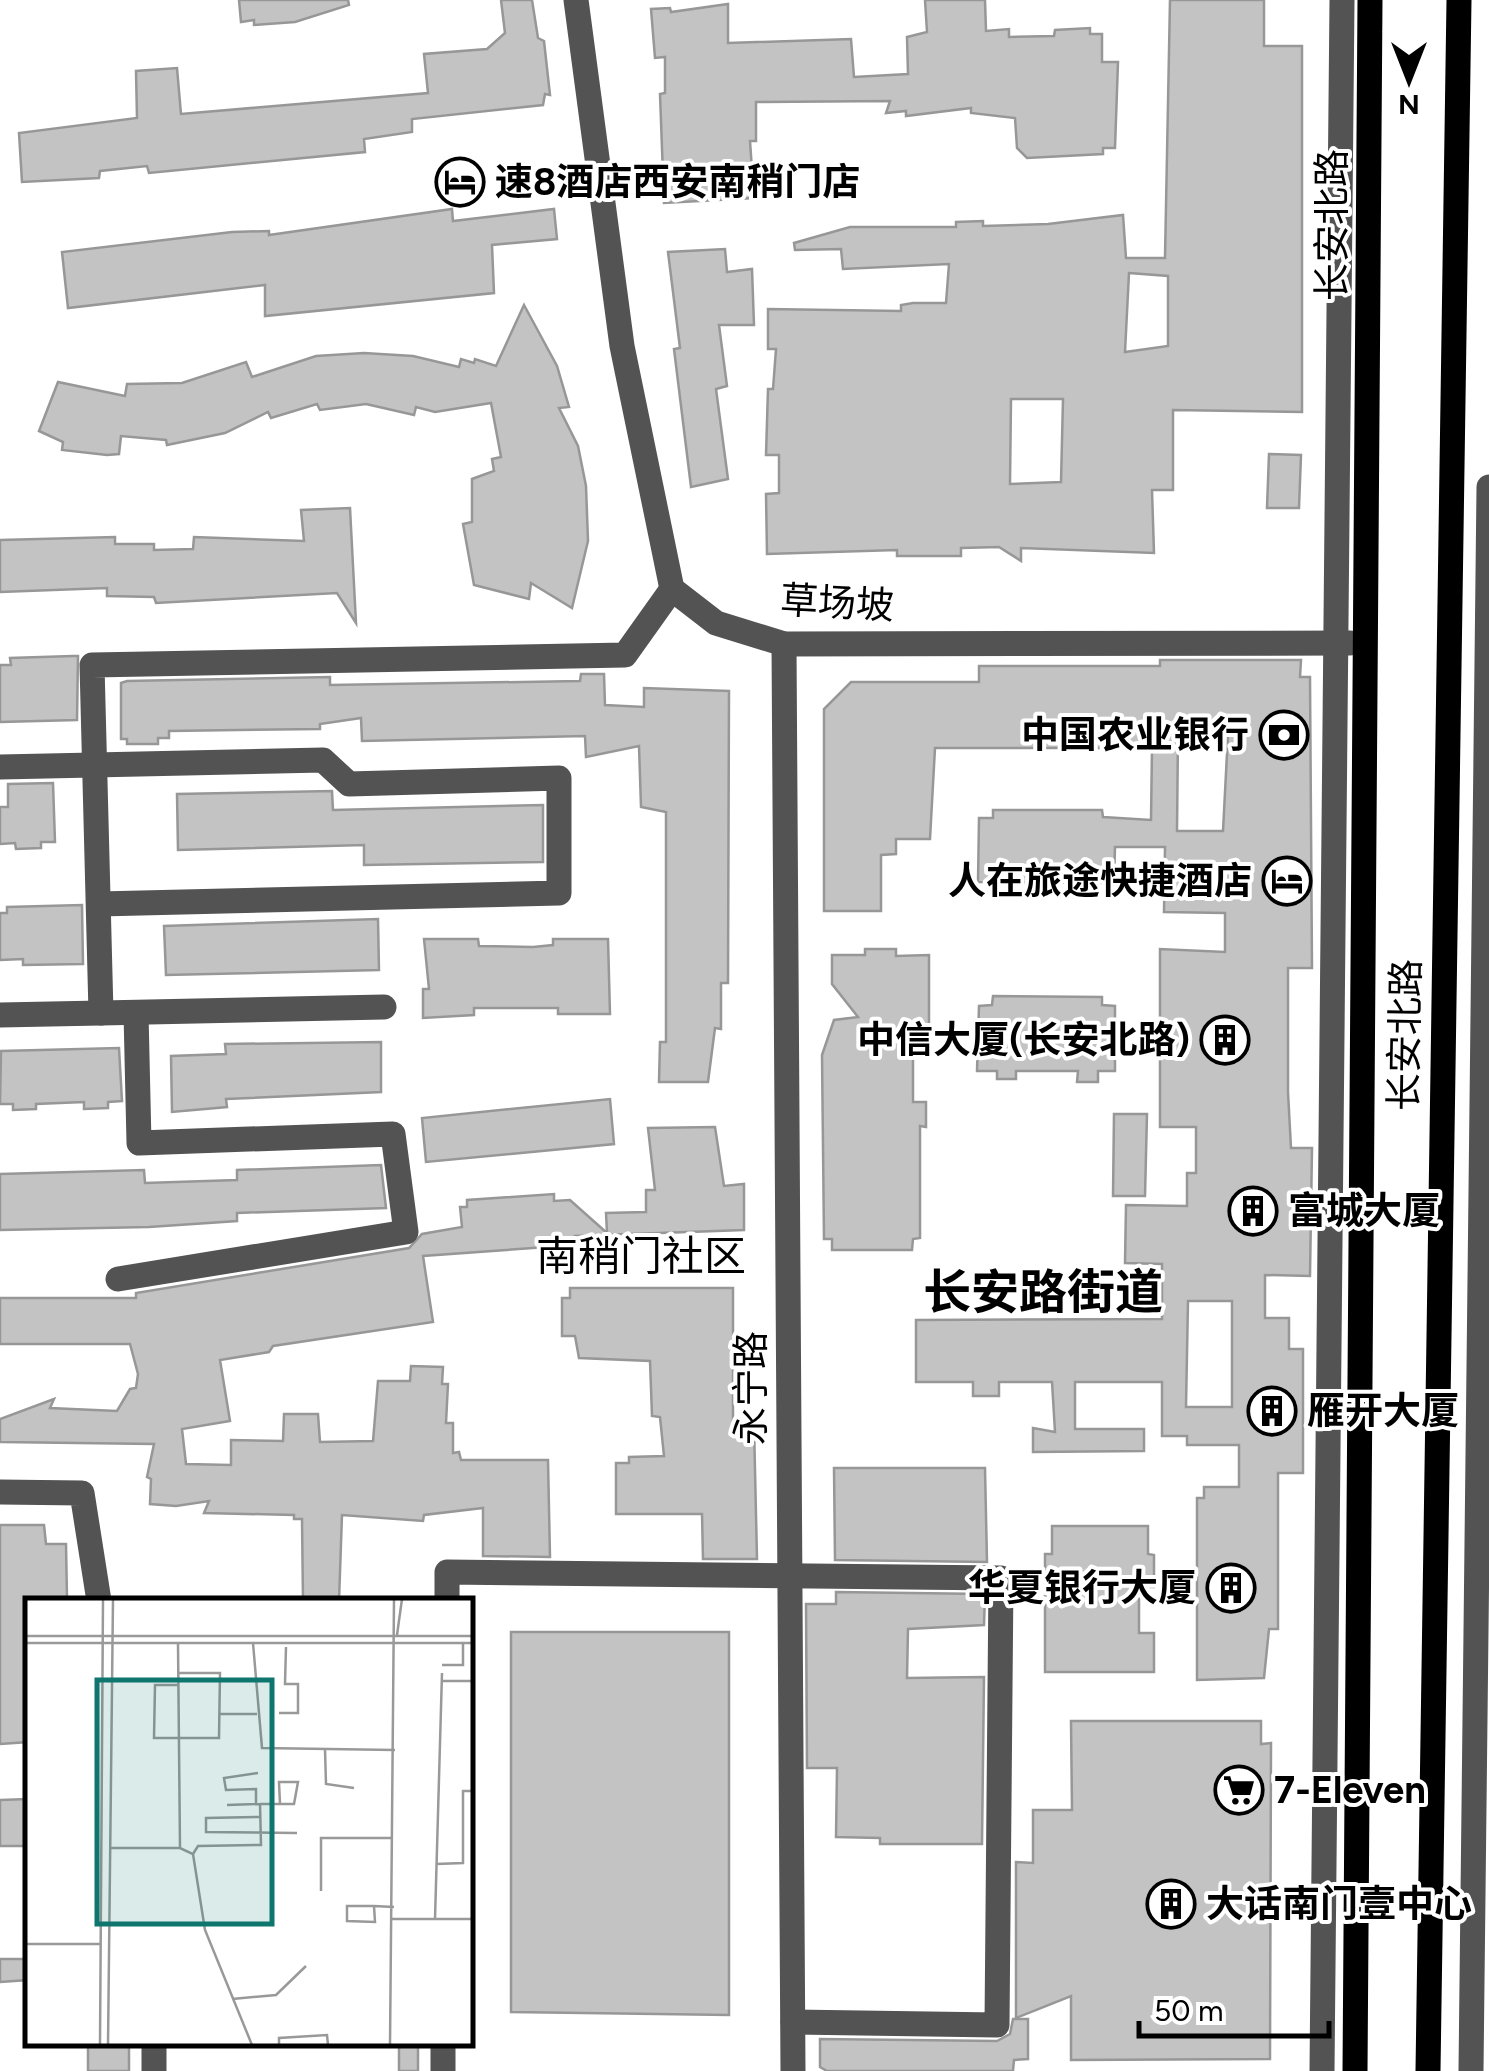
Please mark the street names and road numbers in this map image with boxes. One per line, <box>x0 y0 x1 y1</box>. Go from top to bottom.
street label: 长安北路 <box>1309 149 1355 301</box>
street label: 草场坡 <box>779 577 895 629</box>
street label: 长安北路 <box>1381 959 1429 1111</box>
street label: 永宁路 <box>728 1331 774 1445</box>

